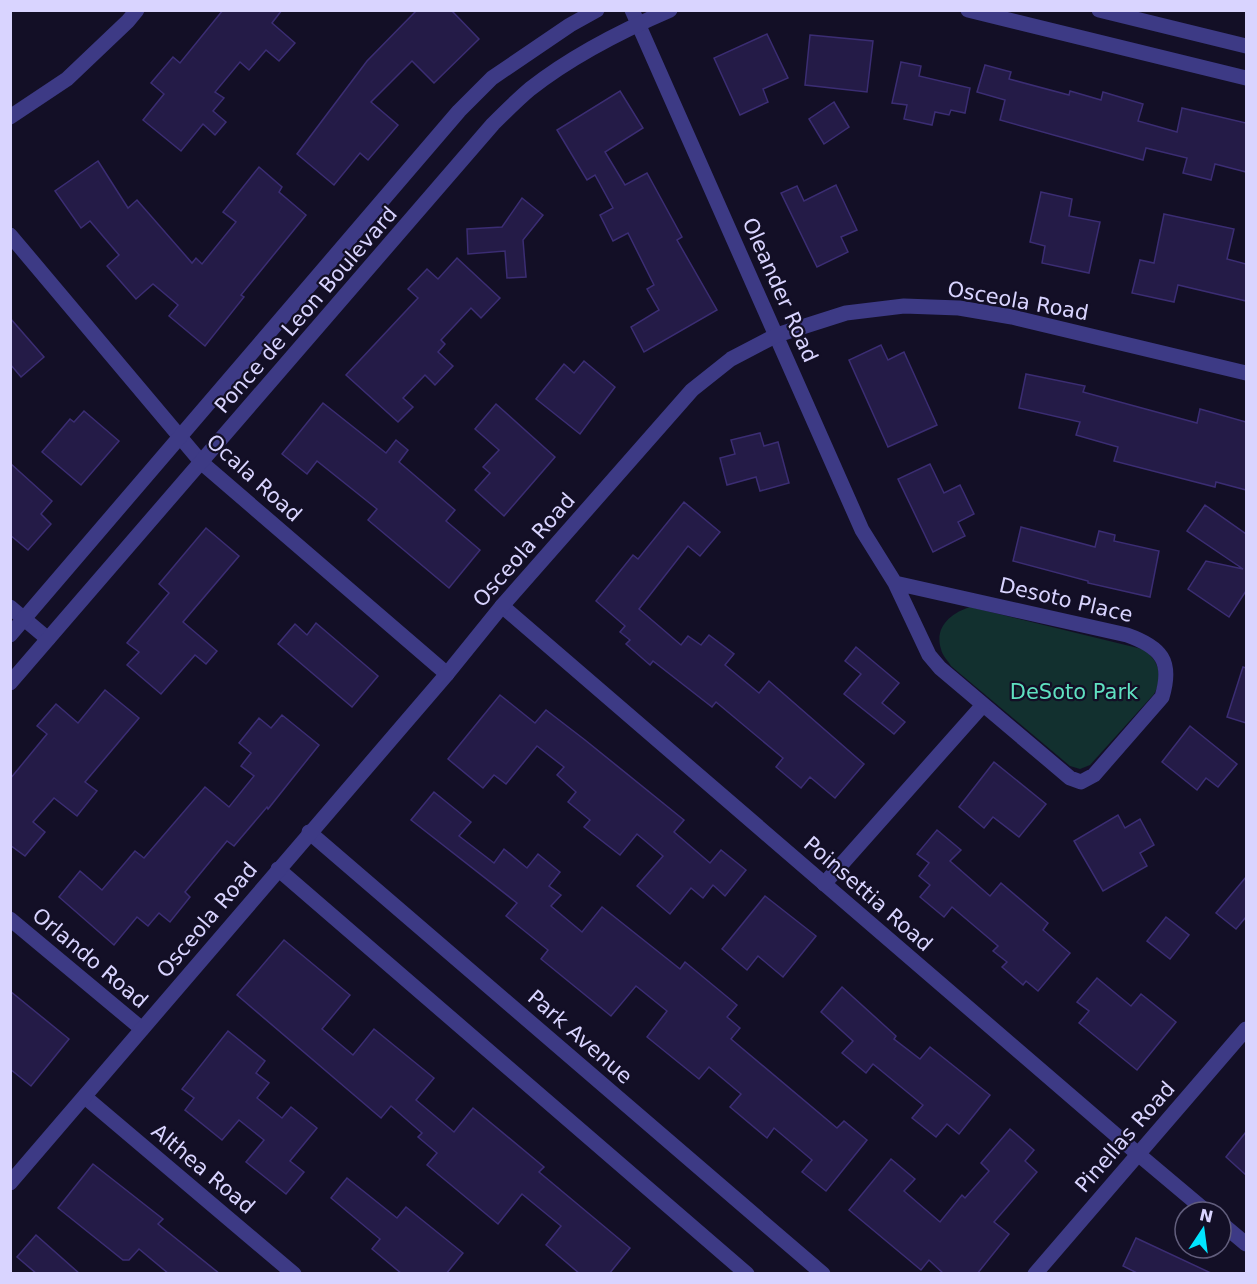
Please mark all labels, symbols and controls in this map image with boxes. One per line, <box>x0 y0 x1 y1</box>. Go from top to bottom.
street label: Ponce de Leon Boulevard <box>210 202 402 418</box>
street label: Oleander Road <box>737 214 823 366</box>
street label: Osceola Road <box>946 277 1090 325</box>
street label: Ocala Road <box>202 429 306 527</box>
street label: Osceola Road <box>468 488 580 612</box>
street label: Desoto Place <box>997 573 1135 627</box>
park label: DeSoto Park <box>1010 680 1139 704</box>
street label: Poinsettia Road <box>799 832 937 956</box>
street label: Osceola Road <box>152 858 262 982</box>
street label: Orlando Road <box>28 903 152 1013</box>
street label: Park Avenue <box>523 985 637 1089</box>
street label: Pinellas Road <box>1070 1077 1180 1197</box>
street label: Althea Road <box>147 1119 259 1219</box>
north arrow <box>1173 1200 1233 1260</box>
text: N <box>1198 1205 1215 1227</box>

